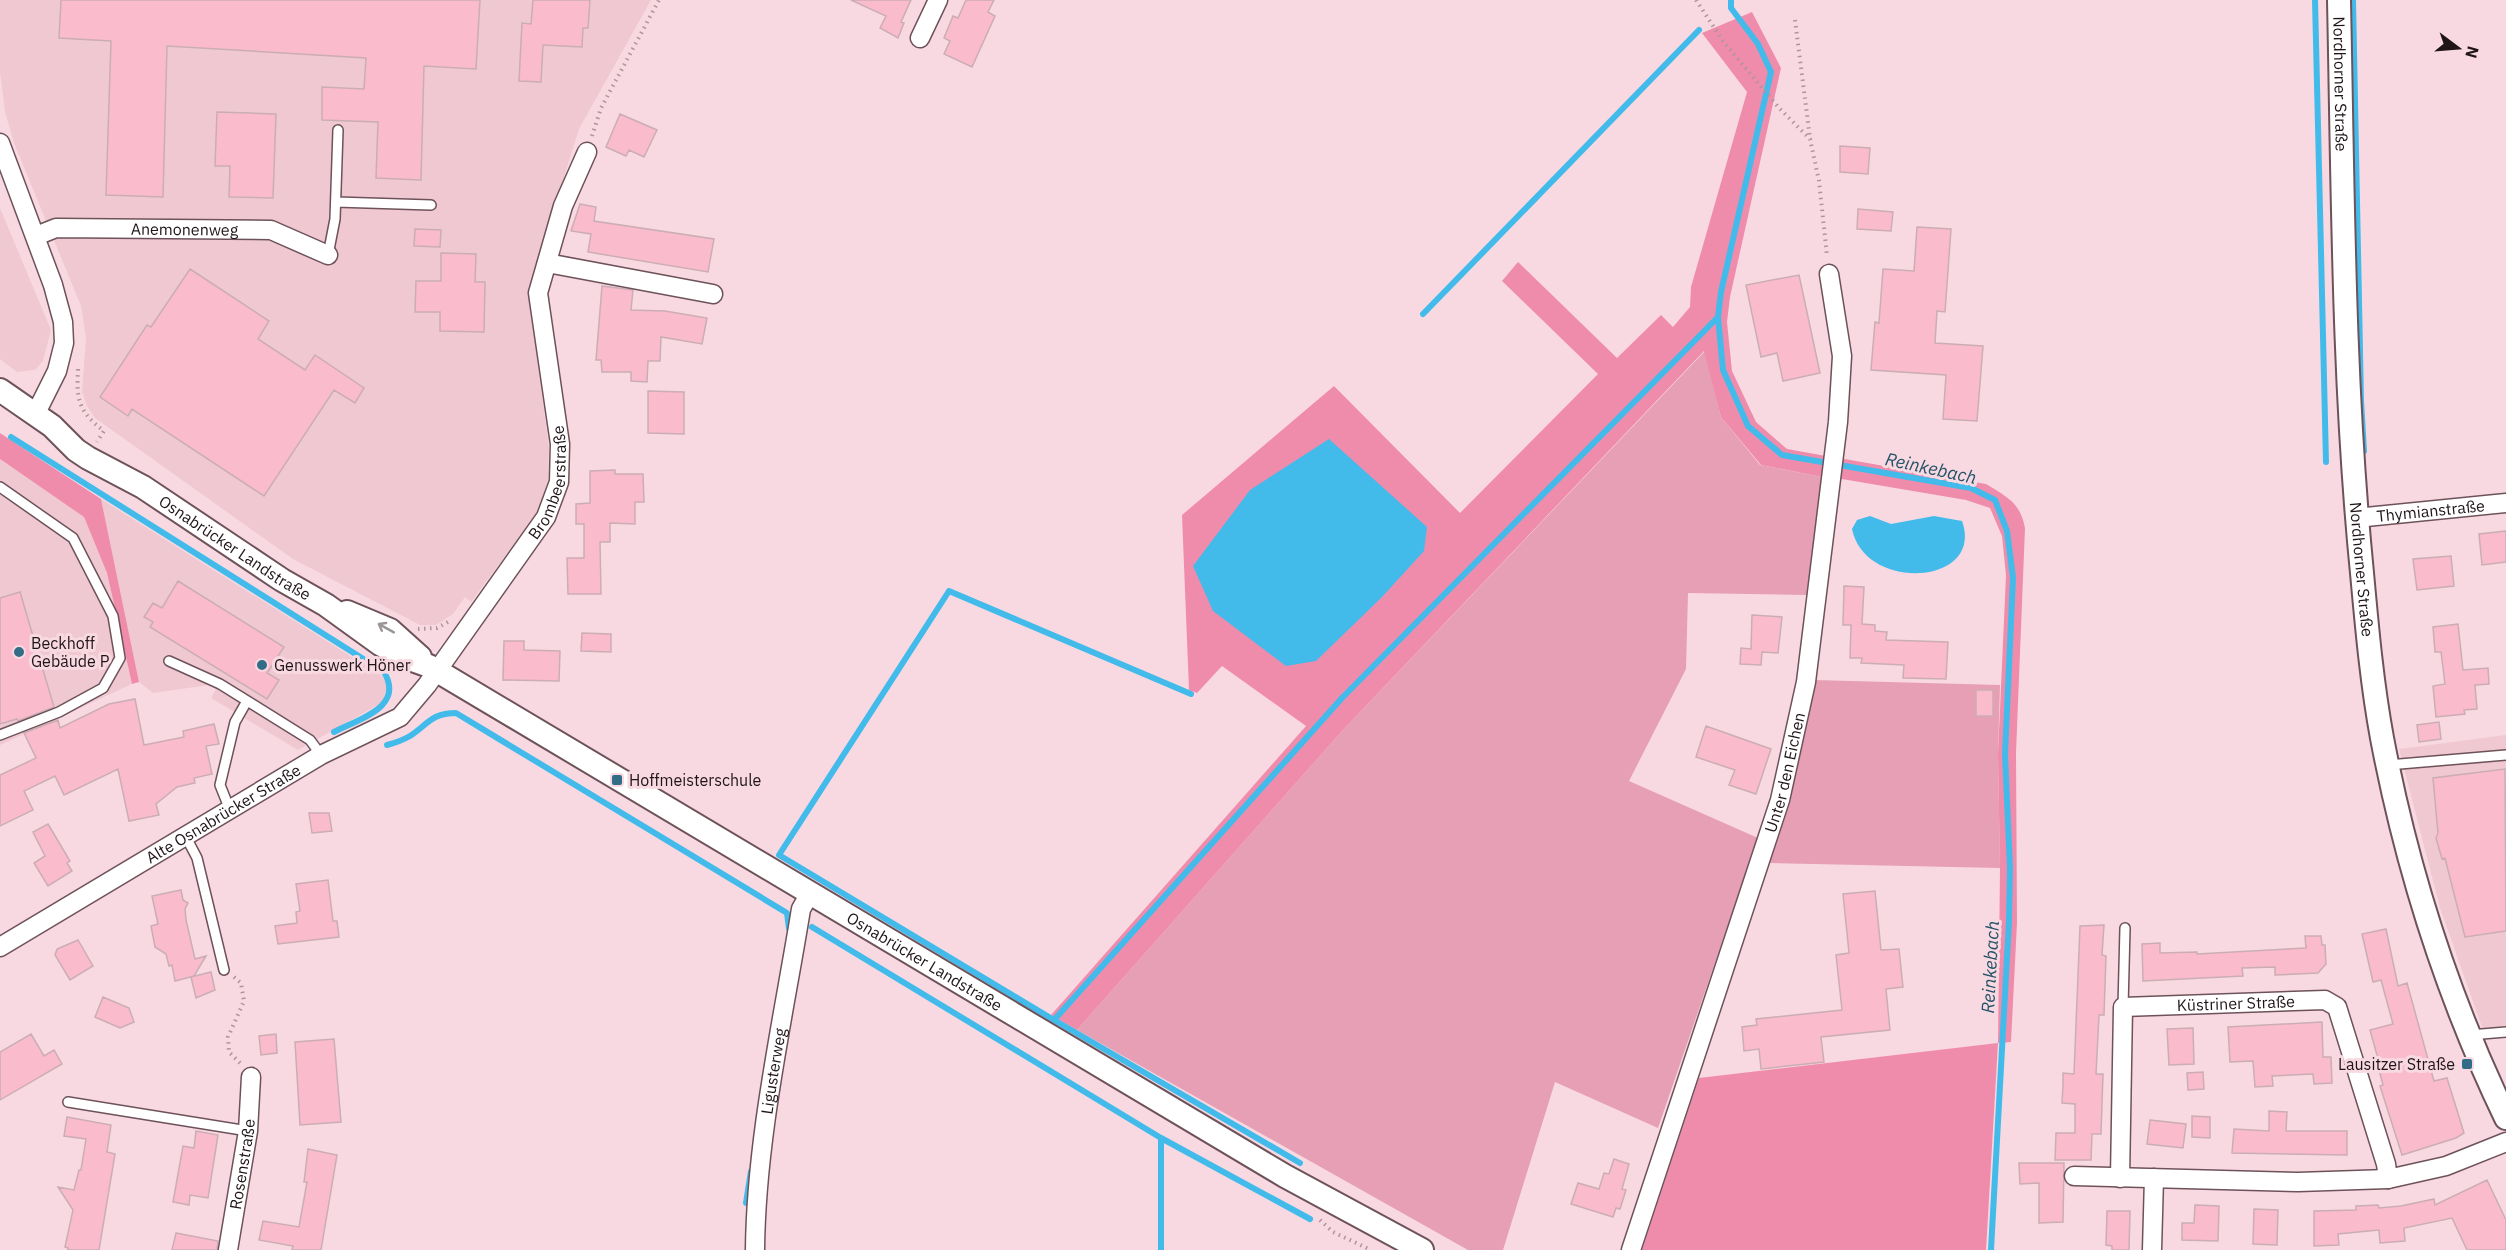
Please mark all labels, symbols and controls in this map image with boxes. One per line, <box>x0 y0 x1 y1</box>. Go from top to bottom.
street label: Nordhorner Straße <box>2329 16 2352 152</box>
north arrow <box>2428 18 2488 78</box>
text: N <box>2461 44 2484 60</box>
street label: Anemonenweg <box>131 219 239 240</box>
street label: Brombeerstraße <box>524 424 570 543</box>
water label: Reinkebach <box>1883 447 1979 489</box>
street label: Osnabrücker Landstraße <box>155 491 315 604</box>
street label: Thymianstraße <box>2376 495 2486 526</box>
street label: Nordhorner Straße <box>2346 501 2378 638</box>
one-way arrow <box>377 622 395 633</box>
place label: Beckhoff Gebäude P <box>31 633 110 671</box>
marker: Beckhoff Gebäude P <box>12 645 26 659</box>
place label: Genusswerk Höner <box>274 655 411 675</box>
marker: Genusswerk Höner <box>255 658 269 672</box>
street label: Unter den Eichen <box>1760 710 1809 835</box>
street label: Alte Osnabrücker Straße <box>142 759 304 867</box>
place label: Hoffmeisterschule <box>629 770 762 790</box>
marker: Hoffmeisterschule <box>610 773 624 787</box>
street label: Osnabrücker Landstraße <box>843 907 1006 1015</box>
water label: Reinkebach <box>1976 920 2004 1014</box>
street label: Küstriner Straße <box>2177 991 2295 1015</box>
street label: Ligusterweg <box>756 1026 790 1115</box>
place label: Lausitzer Straße <box>2338 1054 2455 1074</box>
marker: Lausitzer Straße <box>2460 1057 2474 1071</box>
street label: Rosenstraße <box>225 1118 259 1211</box>

